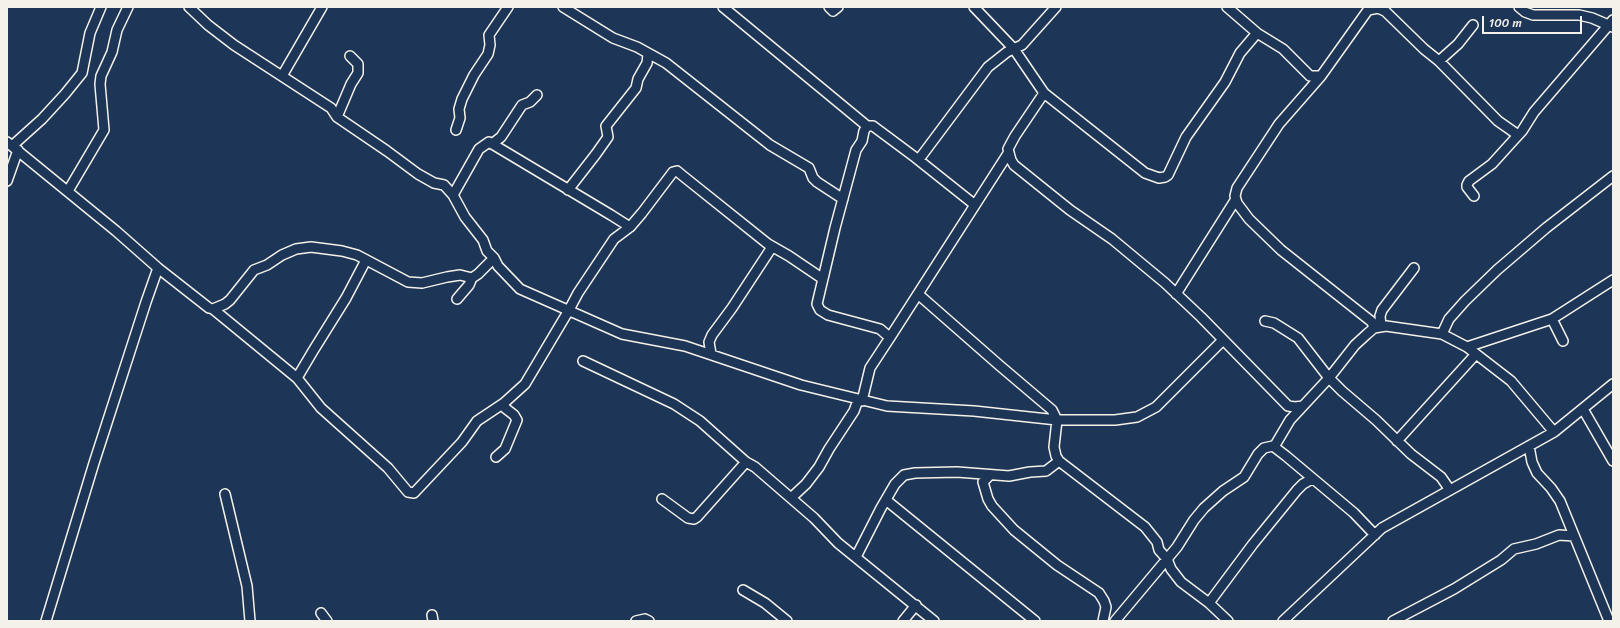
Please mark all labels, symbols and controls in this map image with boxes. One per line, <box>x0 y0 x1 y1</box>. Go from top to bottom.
scale bar <box>1484 8 1584 34</box>
text: 100 m <box>1489 12 1522 34</box>

